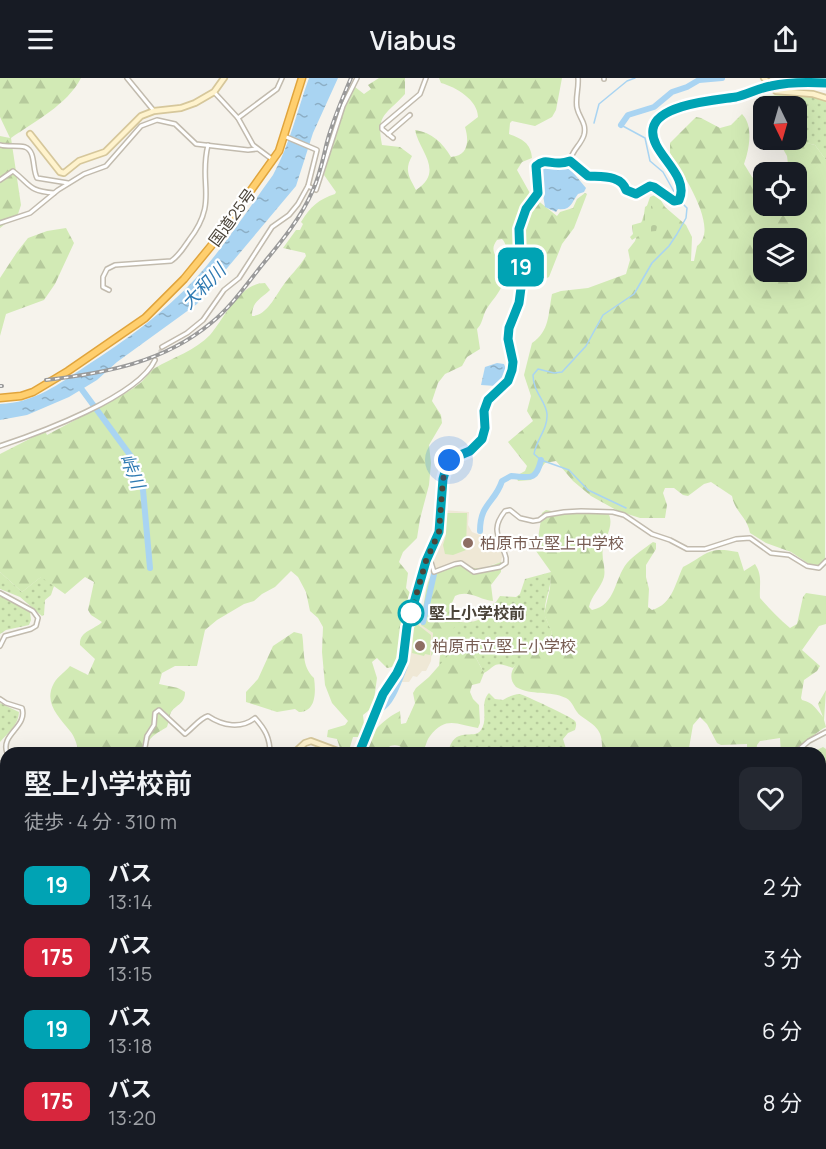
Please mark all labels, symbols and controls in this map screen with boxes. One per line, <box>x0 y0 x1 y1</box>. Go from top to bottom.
text: Viabus <box>370 21 456 58</box>
icon: menu <box>24 23 57 56</box>
icon: share <box>769 23 802 56</box>
north arrow <box>753 96 807 150</box>
map controls <box>753 96 807 282</box>
button: locate <box>753 162 807 216</box>
street label: 国道25号 <box>204 184 260 250</box>
button: layers <box>753 228 807 282</box>
line badge: 19 <box>494 248 548 286</box>
text: 19 <box>510 253 532 281</box>
water label: 大和川 <box>176 257 232 314</box>
your location <box>434 445 464 475</box>
water label: 峠川 <box>115 450 152 494</box>
place label: 柏原市立堅上中学校 <box>480 532 624 554</box>
marker: 柏原市立堅上中学校 <box>461 536 475 550</box>
marker: 堅上小学校前 <box>398 600 424 626</box>
place label: 堅上小学校前 <box>429 602 525 624</box>
place label: 柏原市立堅上小学校 <box>432 635 576 657</box>
marker: 柏原市立堅上小学校 <box>413 639 427 653</box>
text: 堅上小学校前 <box>24 764 192 802</box>
button: heart <box>739 767 802 830</box>
text: 徒歩 · 4 分 · 310 m <box>24 808 177 835</box>
text: バス <box>108 858 152 888</box>
text: 19 <box>46 871 68 899</box>
text: 2 分 <box>763 872 802 902</box>
text: 13:14 <box>108 888 152 915</box>
text: バス <box>108 930 152 960</box>
text: 175 <box>41 943 73 971</box>
text: 3 分 <box>763 944 802 974</box>
text: 13:15 <box>108 960 152 987</box>
text: バス <box>108 1002 152 1032</box>
text: 19 <box>46 1015 68 1043</box>
text: 6 分 <box>762 1016 802 1046</box>
text: 13:18 <box>108 1032 152 1059</box>
text: バス <box>108 1074 152 1104</box>
text: 175 <box>41 1087 73 1115</box>
text: 8 分 <box>763 1088 802 1118</box>
text: 13:20 <box>108 1104 156 1131</box>

